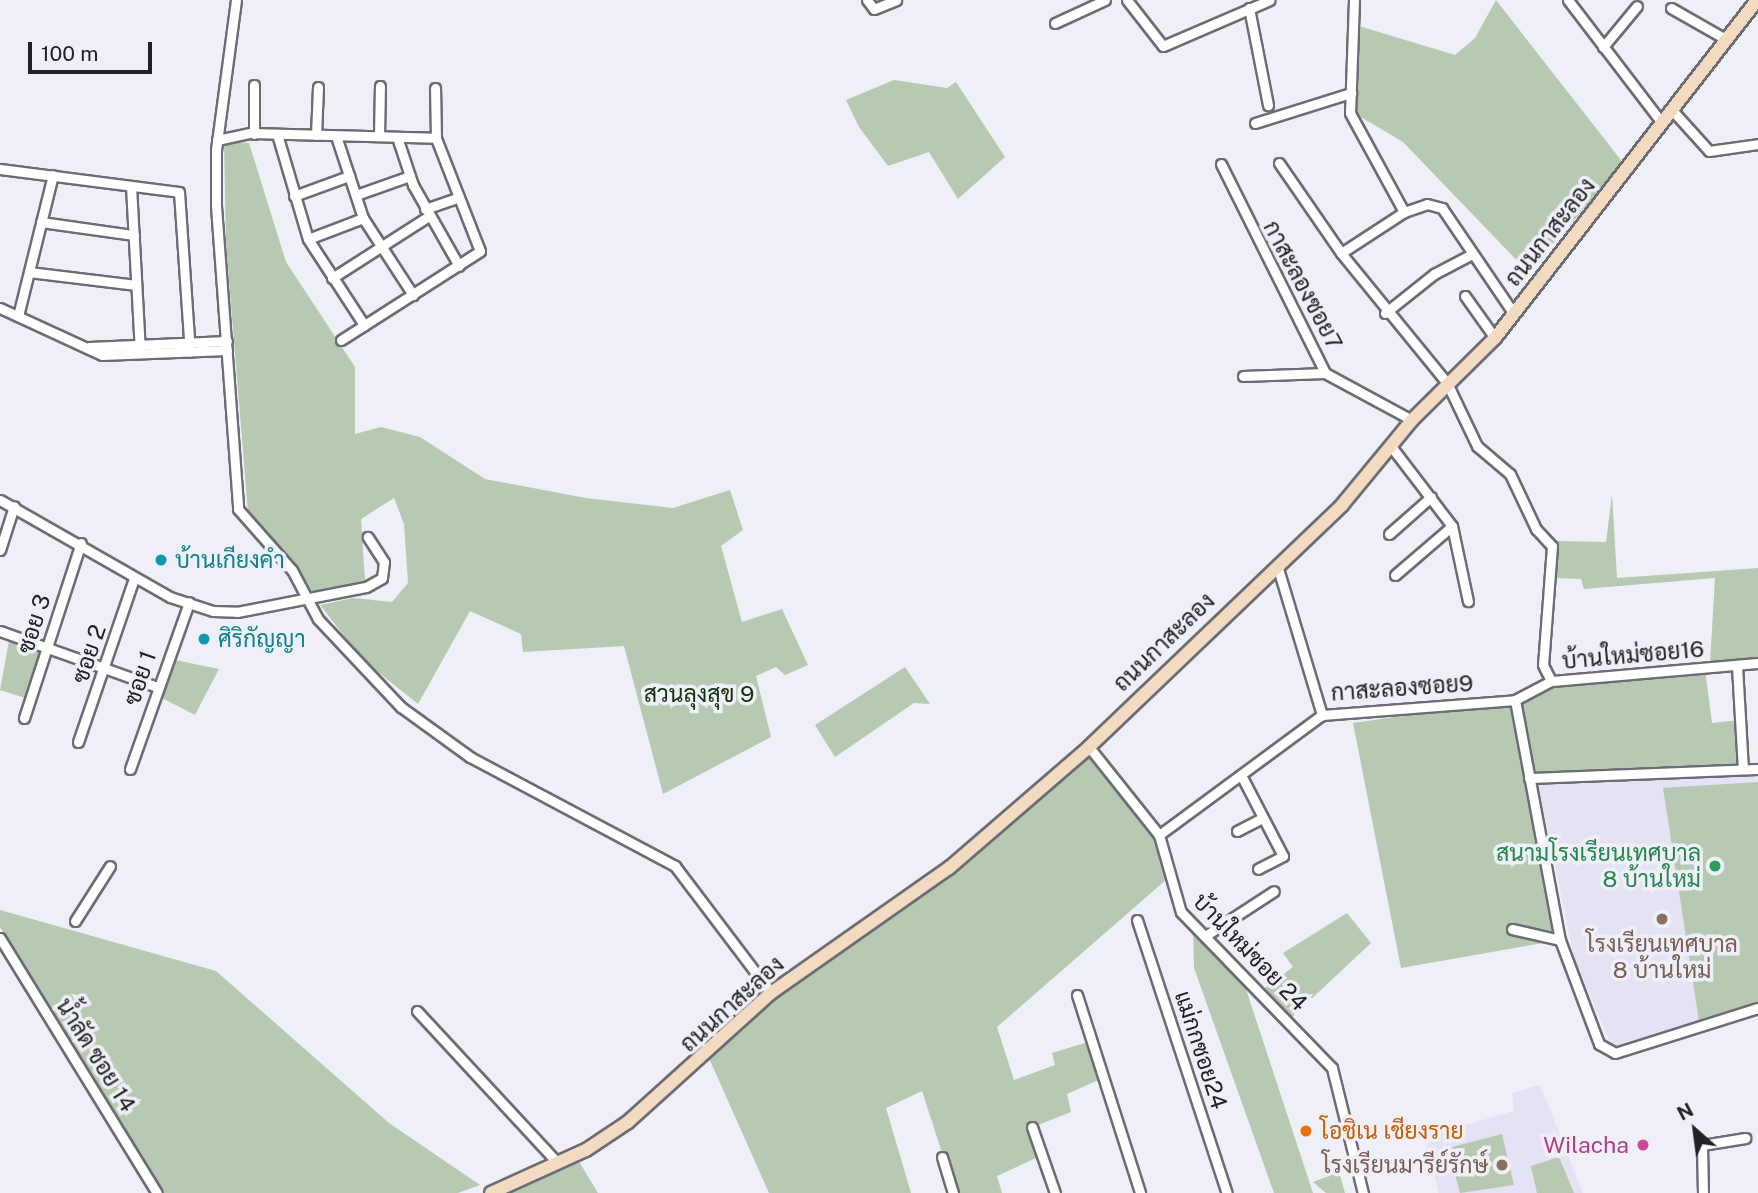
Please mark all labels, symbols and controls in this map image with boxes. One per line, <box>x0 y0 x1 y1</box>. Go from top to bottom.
scale bar <box>32 28 156 72</box>
text: 100 m <box>41 41 98 66</box>
street label: ถนนกาสะลอง <box>1499 172 1601 292</box>
street label: กาสะลองซอย7 <box>1257 216 1349 354</box>
place label: บ้านเกียงคำ <box>175 546 285 574</box>
marker: บ้านเกียงคำ <box>153 552 169 568</box>
street label: ถนนกาสะลอง <box>1108 587 1220 697</box>
street label: ซอย 3 <box>11 591 57 657</box>
street label: ซอย 2 <box>66 621 112 687</box>
place label: ศิริกัญญา <box>218 625 306 653</box>
marker: ศิริกัญญา <box>196 631 212 647</box>
street label: บ้านใหม่ซอย16 <box>1561 635 1705 675</box>
street label: ซอย 1 <box>118 647 162 709</box>
street label: กาสะลองซอย9 <box>1330 669 1474 707</box>
park label: สวนลุงสุข 9 <box>644 680 754 708</box>
place label: สนามโรงเรียนเทศบาล 8 บ้านใหม่ <box>1496 839 1701 893</box>
marker: สนามโรงเรียนเทศบาล 8 บ้านใหม่ <box>1707 858 1723 874</box>
street label: บ้านใหม่ซอย 24 <box>1187 888 1313 1016</box>
marker: โรงเรียนเทศบาล 8 บ้านใหม่ <box>1654 911 1670 927</box>
place label: โรงเรียนเทศบาล 8 บ้านใหม่ <box>1586 930 1738 984</box>
street label: ถนนกาสะลอง <box>674 950 790 1058</box>
street label: แม่กกซอย24 <box>1169 987 1233 1113</box>
street label: น้ำลัด ซอย 14 <box>50 993 142 1117</box>
north arrow <box>1660 1095 1730 1165</box>
text: N <box>1673 1098 1697 1125</box>
place label: โอชิเน เชียงราย <box>1320 1117 1464 1145</box>
marker: โอชิเน เชียงราย <box>1298 1123 1314 1139</box>
place label: Wilacha <box>1543 1131 1629 1159</box>
marker: Wilacha <box>1635 1137 1651 1153</box>
place label: โรงเรียนมารีย์รักษ์ <box>1322 1151 1488 1179</box>
marker: โรงเรียนมารีย์รักษ์ <box>1494 1157 1510 1173</box>

